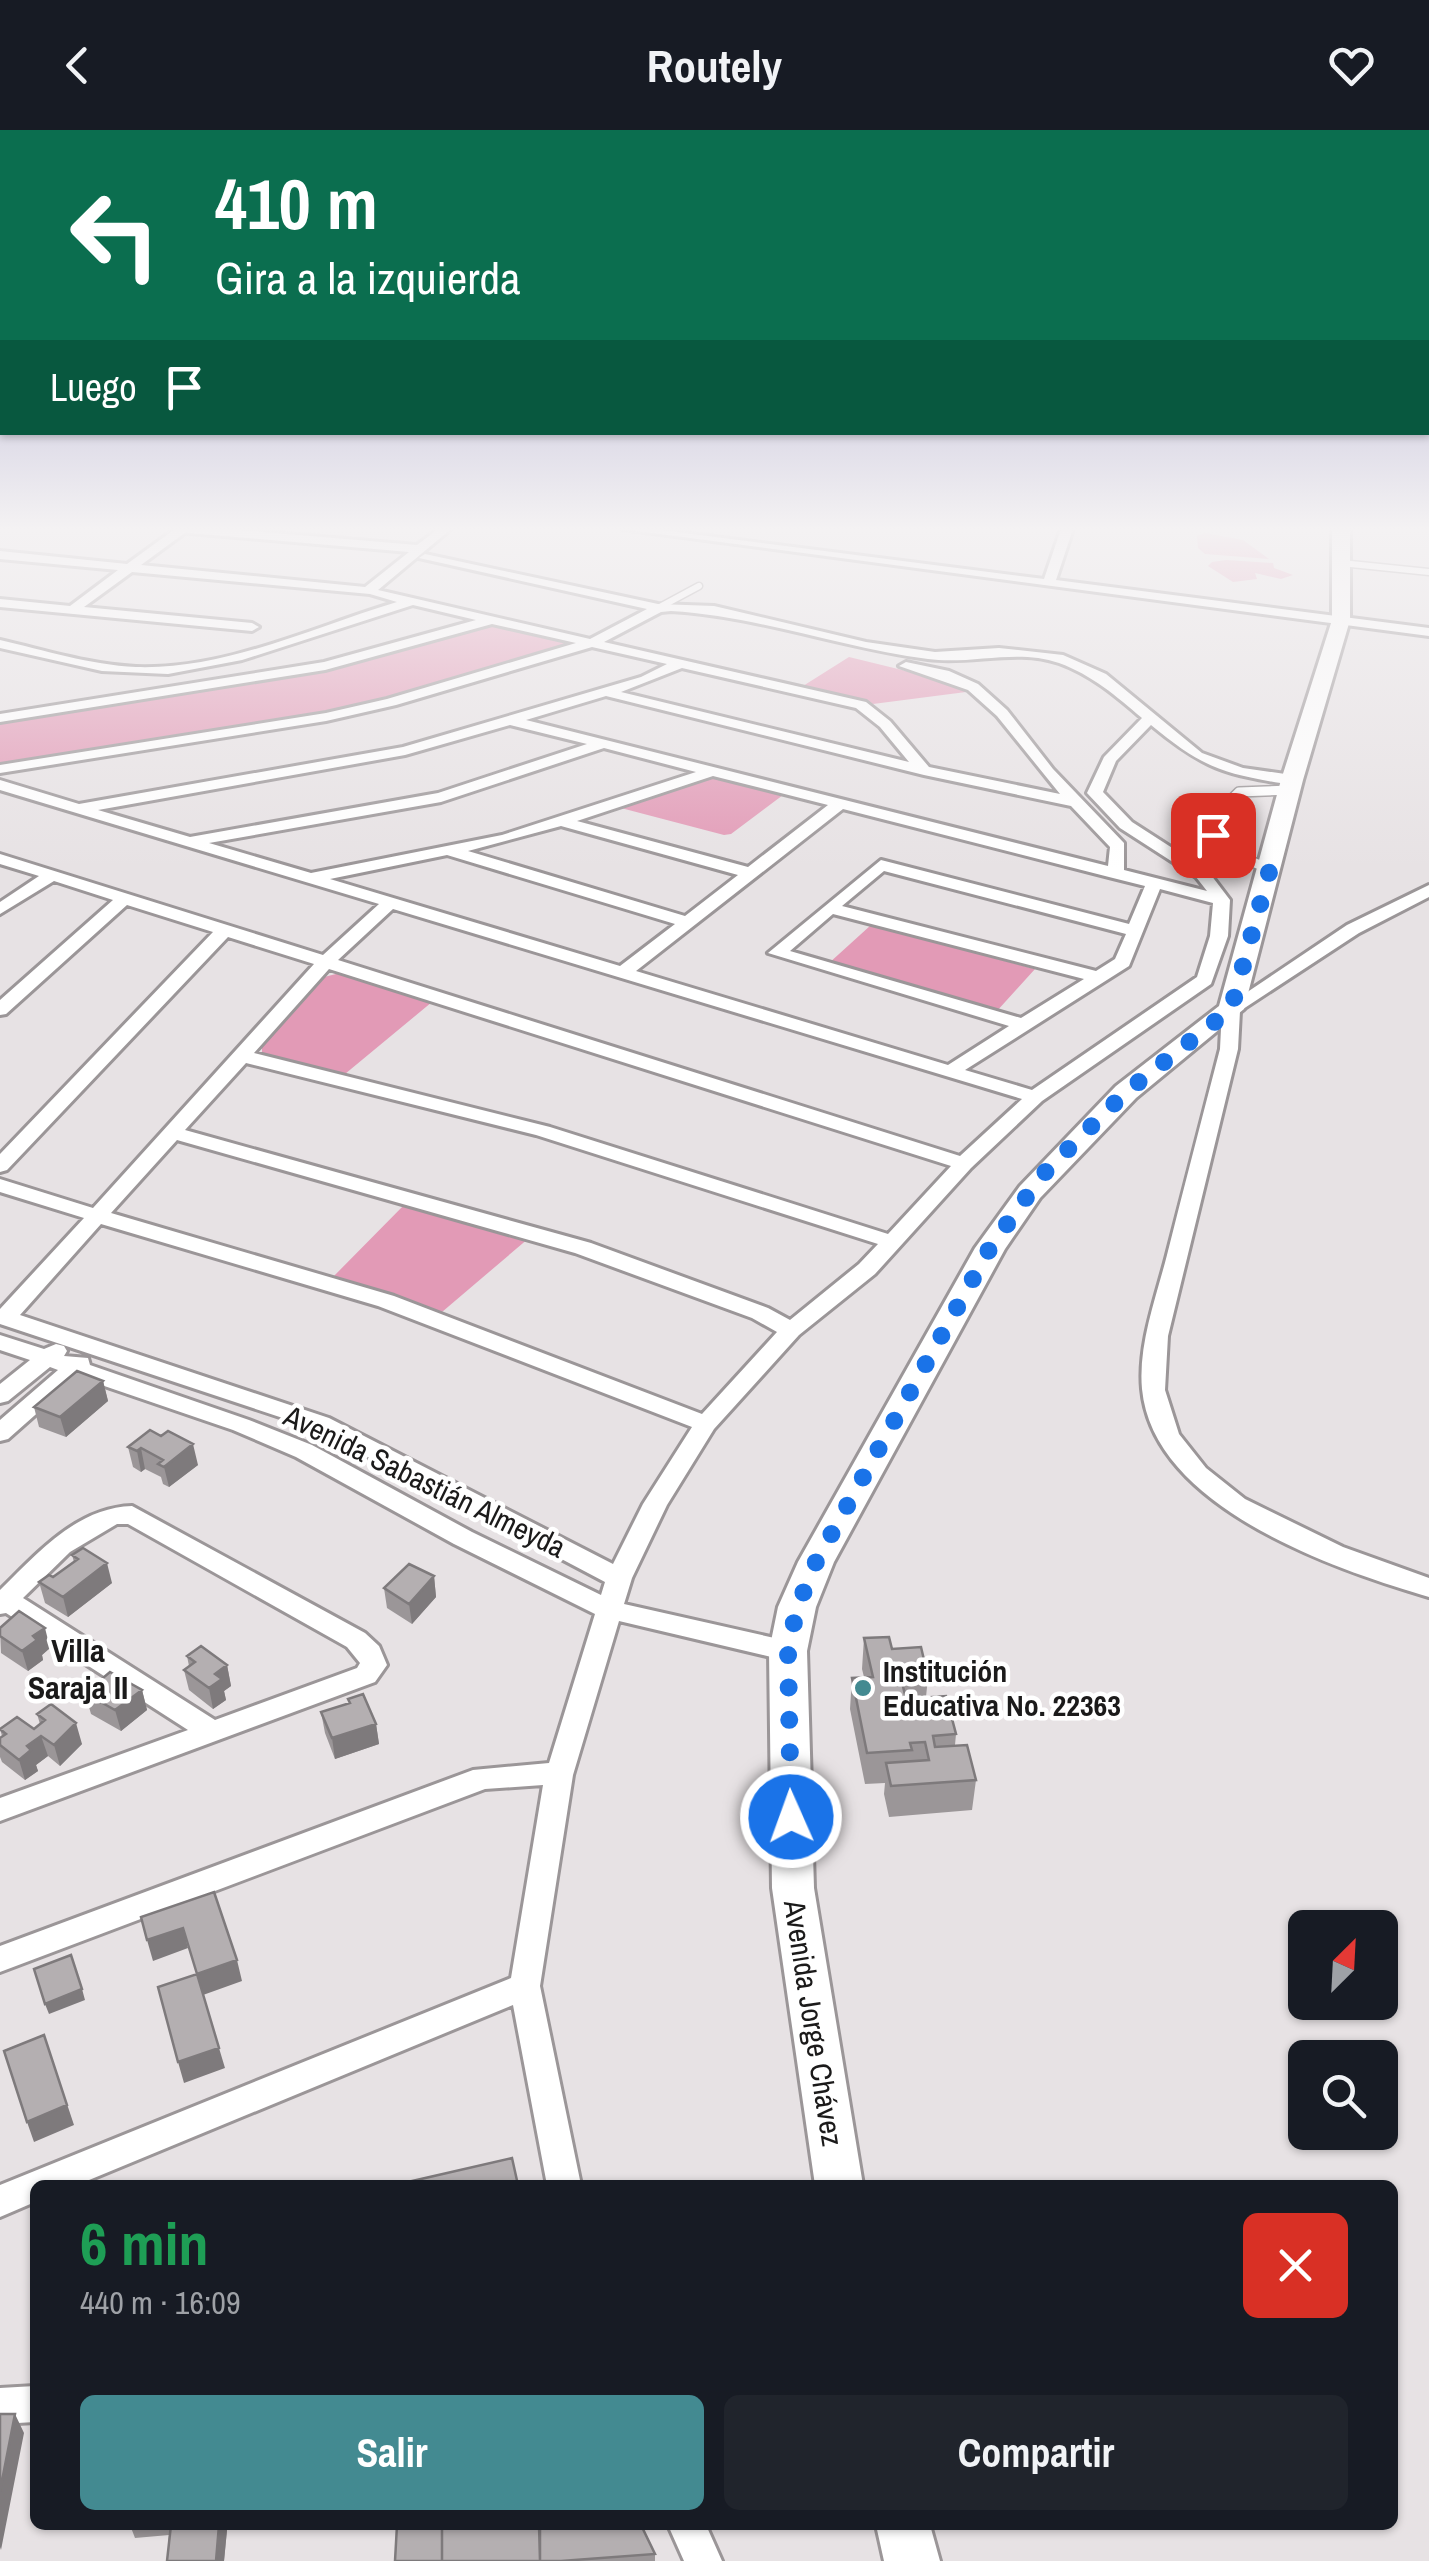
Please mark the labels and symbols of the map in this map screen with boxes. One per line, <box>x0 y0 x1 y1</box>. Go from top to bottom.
pin <box>1171 793 1256 878</box>
street label: Avenida Sabastián Almeyda <box>277 1395 573 1567</box>
district label: Villa Saraja II <box>28 1629 128 1709</box>
place label: Institución Educativa No. 22363 <box>883 1651 1121 1725</box>
marker: Institución Educativa No. 22363 <box>852 1677 874 1699</box>
position arrow <box>739 1765 843 1869</box>
street label: Avenida Jorge Chávez <box>775 1896 853 2149</box>
north arrow <box>1288 1910 1398 2020</box>

